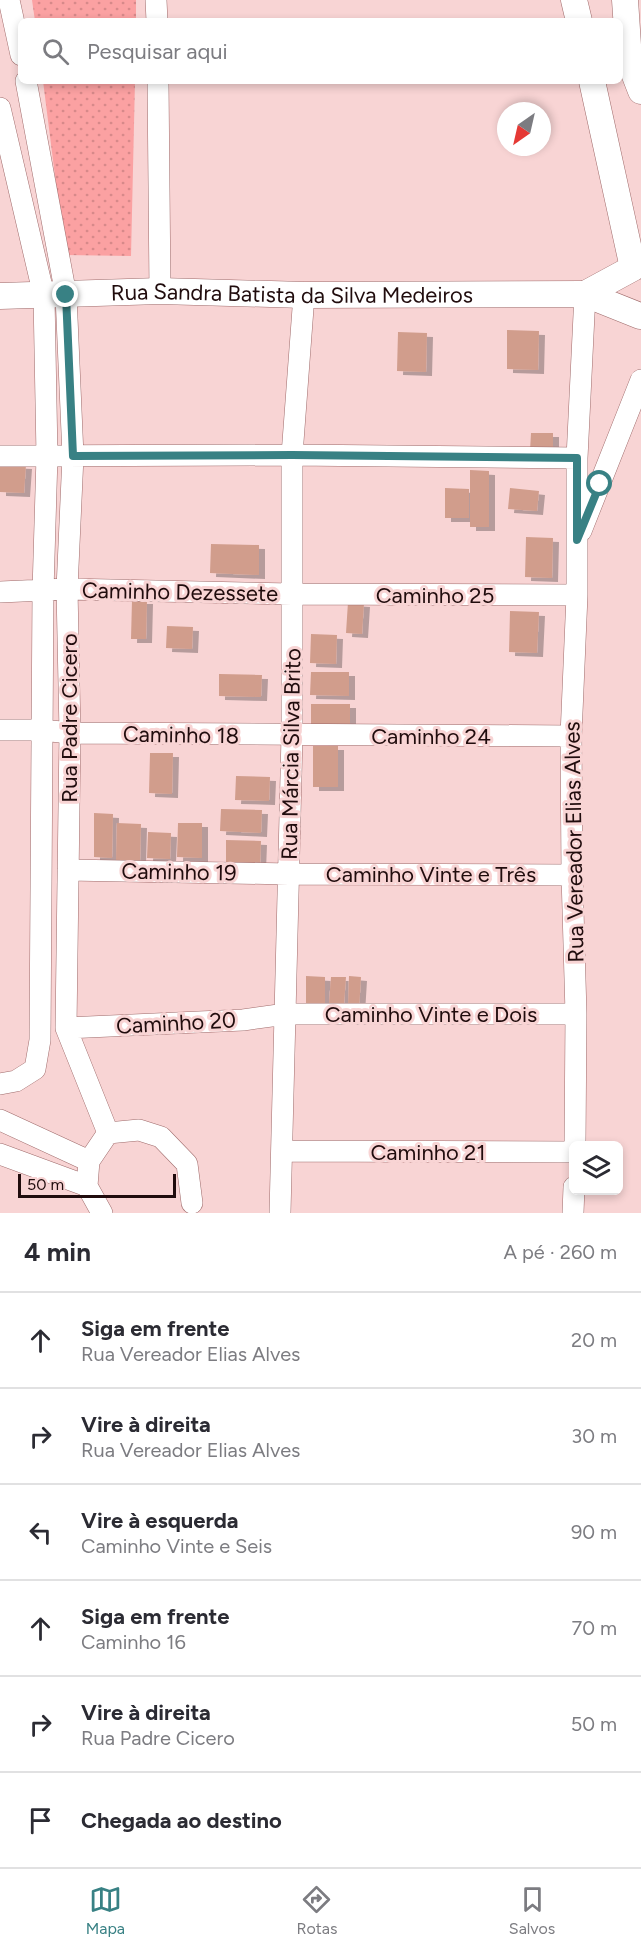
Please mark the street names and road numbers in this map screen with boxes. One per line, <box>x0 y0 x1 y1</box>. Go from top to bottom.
street label: Rua Sandra Batista da Silva Medeiros <box>110 277 473 309</box>
street label: Caminho Dezessete <box>82 577 278 607</box>
street label: Caminho 25 <box>376 582 494 609</box>
street label: Rua Padre Cicero <box>56 633 83 803</box>
street label: Rua Márcia Silva Brito <box>276 648 306 860</box>
street label: Caminho 18 <box>123 720 239 750</box>
street label: Rua Vereador Elias Alves <box>558 721 590 963</box>
street label: Caminho 24 <box>371 723 491 750</box>
street label: Caminho 19 <box>121 857 237 887</box>
street label: Caminho Vinte e Três <box>326 861 536 888</box>
street label: Caminho Vinte e Dois <box>325 1001 537 1028</box>
street label: Caminho 20 <box>115 1006 237 1040</box>
street label: Caminho 21 <box>370 1139 486 1166</box>

